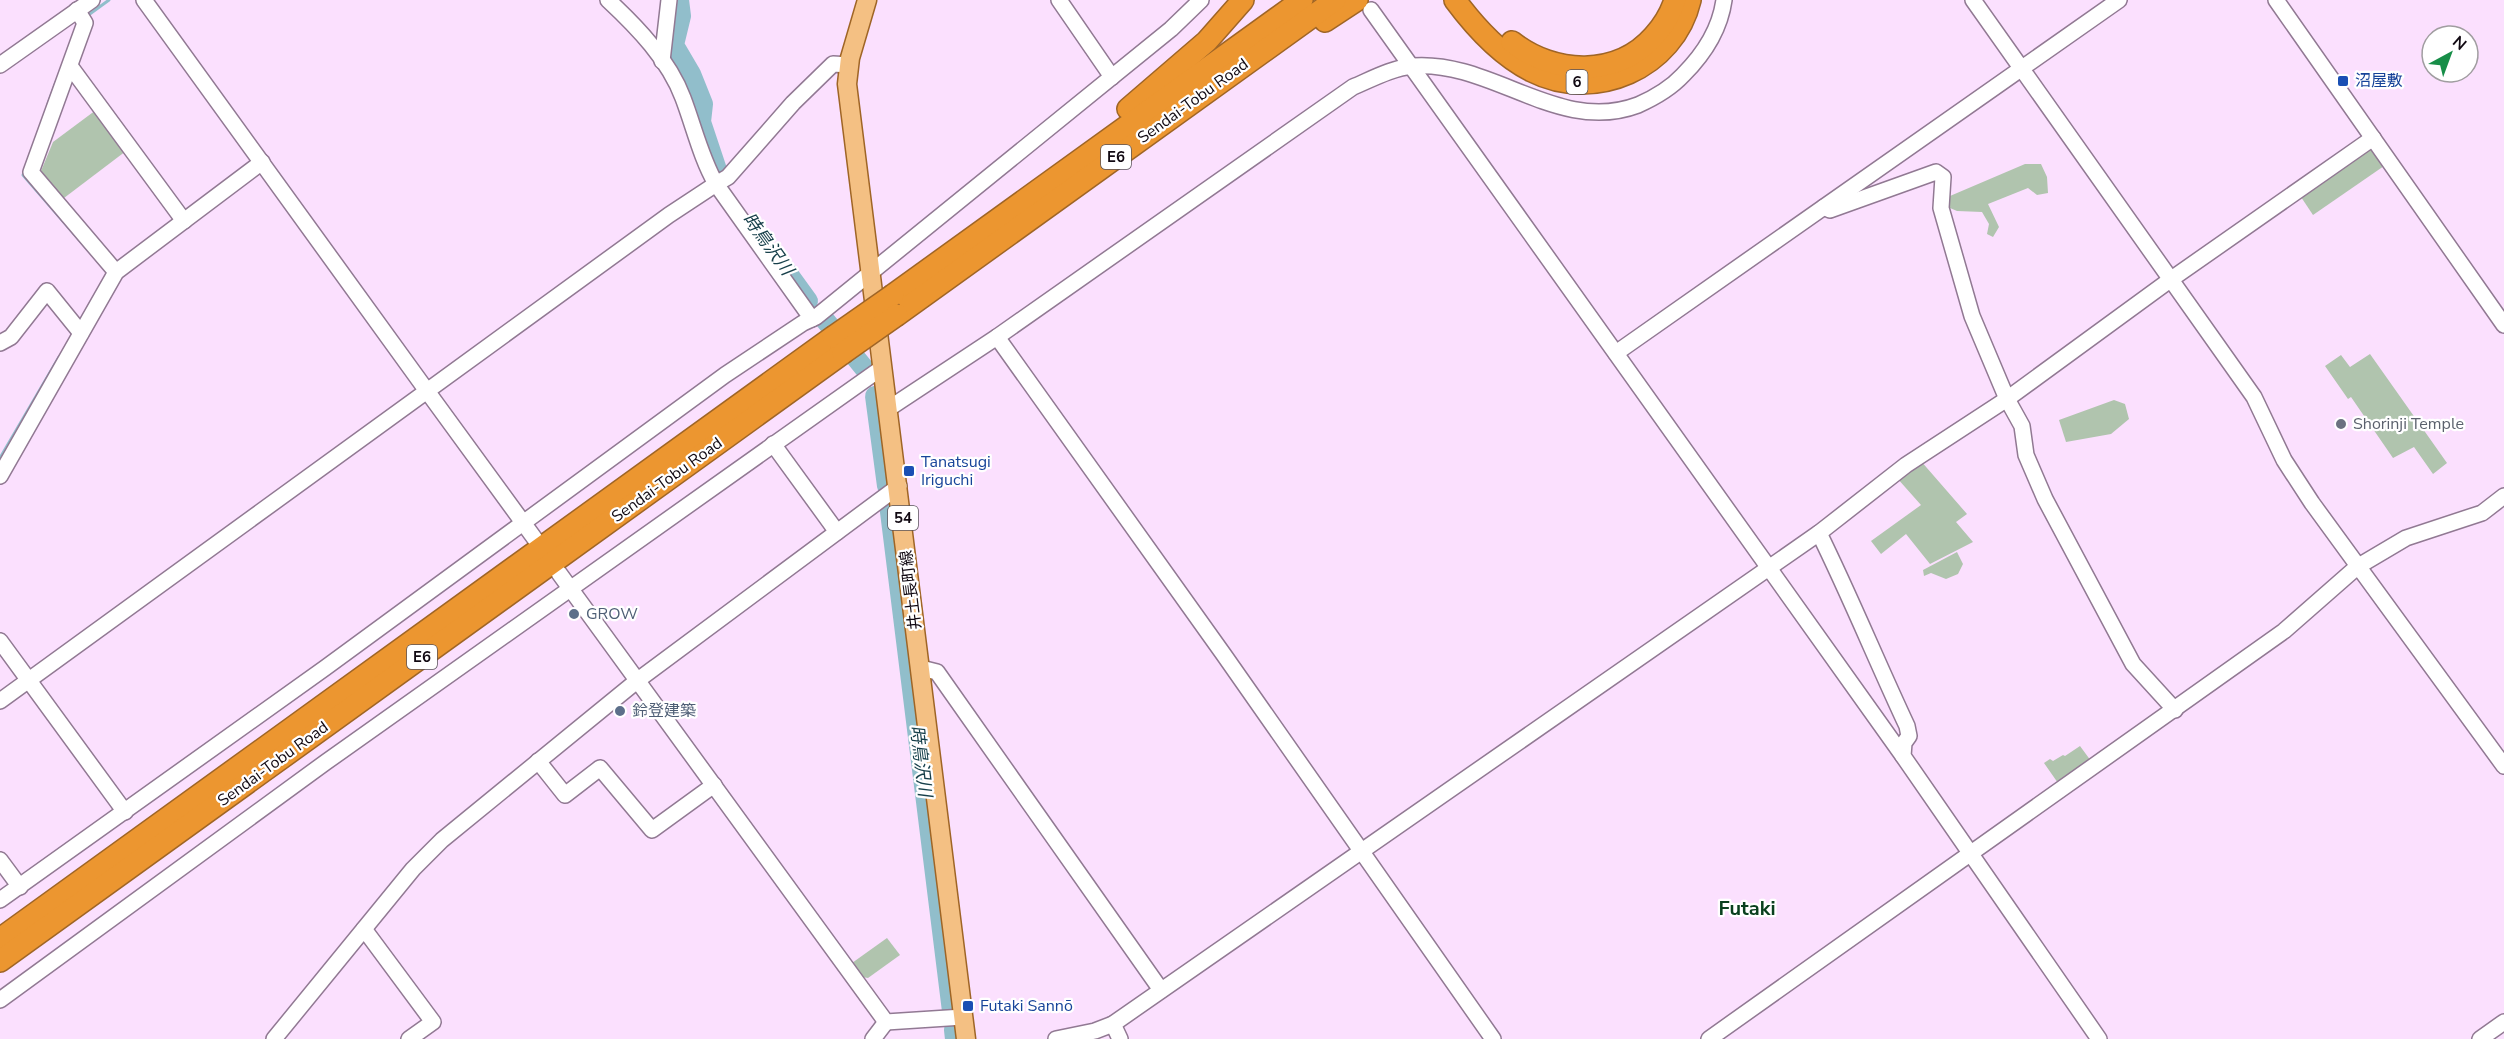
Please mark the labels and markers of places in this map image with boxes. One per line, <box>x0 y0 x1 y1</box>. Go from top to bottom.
place label: 沼屋敷 <box>2355 70 2403 92</box>
marker: 沼屋敷 <box>2336 74 2350 88</box>
place label: Shorinji Temple <box>2353 413 2464 435</box>
marker: Shorinji Temple <box>2334 417 2348 431</box>
place label: Tanatsugi Iriguchi <box>921 451 991 491</box>
marker: Tanatsugi Iriguchi <box>902 464 916 478</box>
place label: GROW <box>586 603 638 625</box>
marker: GROW <box>567 607 581 621</box>
place label: 鈴登建築 <box>632 700 696 722</box>
marker: 鈴登建築 <box>613 704 627 718</box>
place label: Futaki Sannō <box>980 995 1073 1017</box>
marker: Futaki Sannō <box>961 999 975 1013</box>

